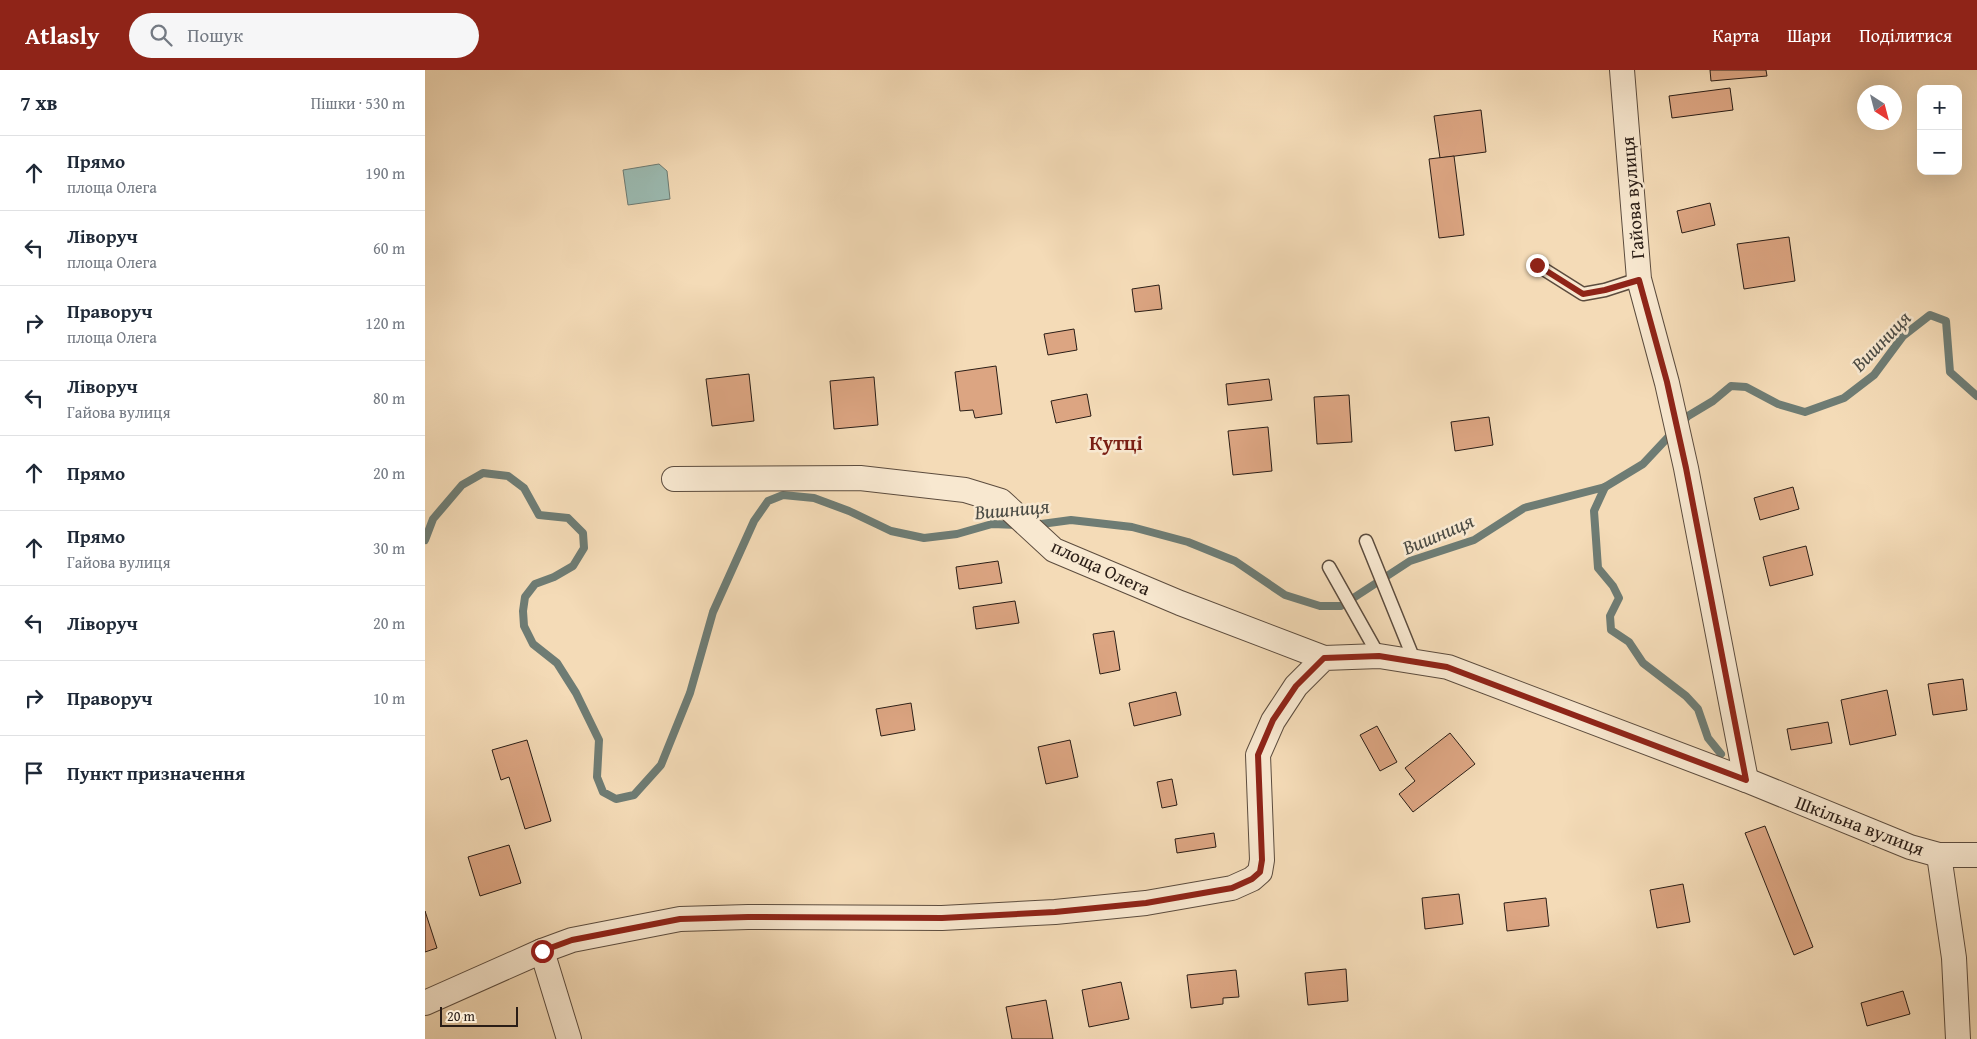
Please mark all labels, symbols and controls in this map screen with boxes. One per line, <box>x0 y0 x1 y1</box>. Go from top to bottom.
search box <box>129 13 479 58</box>
text: Atlasly <box>25 18 99 53</box>
icon: search <box>147 21 175 49</box>
text: Пошук <box>187 21 243 49</box>
text: Карта <box>1713 22 1759 49</box>
text: Шари <box>1787 22 1831 49</box>
text: Поділитися <box>1859 22 1952 49</box>
north arrow <box>1857 85 1902 130</box>
map controls <box>1917 85 1962 175</box>
button: + <box>1917 85 1962 130</box>
text: 7 хв <box>20 87 58 118</box>
text: Пішки · 530 m <box>311 91 405 115</box>
button: − <box>1917 130 1962 175</box>
street label: Гайова вулиця <box>1613 135 1651 260</box>
text: Прямо <box>67 147 125 175</box>
icon: ahead <box>20 159 48 187</box>
text: 190 m <box>365 161 405 185</box>
text: площа Олега <box>67 175 157 199</box>
text: Ліворуч <box>67 222 138 250</box>
icon: left <box>20 234 48 262</box>
text: 60 m <box>373 236 405 260</box>
text: площа Олега <box>67 250 157 274</box>
route end <box>1526 254 1549 277</box>
text: Праворуч <box>67 297 152 325</box>
water label: Вишниця <box>1843 303 1917 378</box>
icon: right <box>20 309 48 337</box>
text: 120 m <box>365 311 405 335</box>
text: площа Олега <box>67 325 157 349</box>
text: Ліворуч <box>67 372 138 400</box>
icon: left <box>20 384 48 412</box>
text: 80 m <box>373 386 405 410</box>
text: Гайова вулиця <box>67 400 170 424</box>
district label: Кутці <box>1089 428 1143 457</box>
icon: ahead <box>20 459 48 487</box>
text: Прямо <box>67 459 125 487</box>
text: 20 m <box>373 461 405 485</box>
water label: Вишниця <box>972 491 1051 526</box>
water label: Вишниця <box>1397 505 1478 562</box>
text: Прямо <box>67 522 125 550</box>
street label: площа Олега <box>1047 532 1155 602</box>
icon: ahead <box>20 534 48 562</box>
text: 30 m <box>373 536 405 560</box>
text: Гайова вулиця <box>67 550 170 574</box>
icon: left <box>20 609 48 637</box>
text: Ліворуч <box>67 609 138 637</box>
text: 20 m <box>373 611 405 635</box>
icon: right <box>20 684 48 712</box>
text: Праворуч <box>67 684 152 712</box>
text: 10 m <box>373 686 405 710</box>
icon: arrive <box>20 759 48 787</box>
text: Пункт призначення <box>67 759 245 787</box>
street label: Шкільна вулиця <box>1792 788 1929 863</box>
route start <box>531 940 554 963</box>
scale bar <box>440 1004 517 1027</box>
text: 20 m <box>447 1006 475 1026</box>

